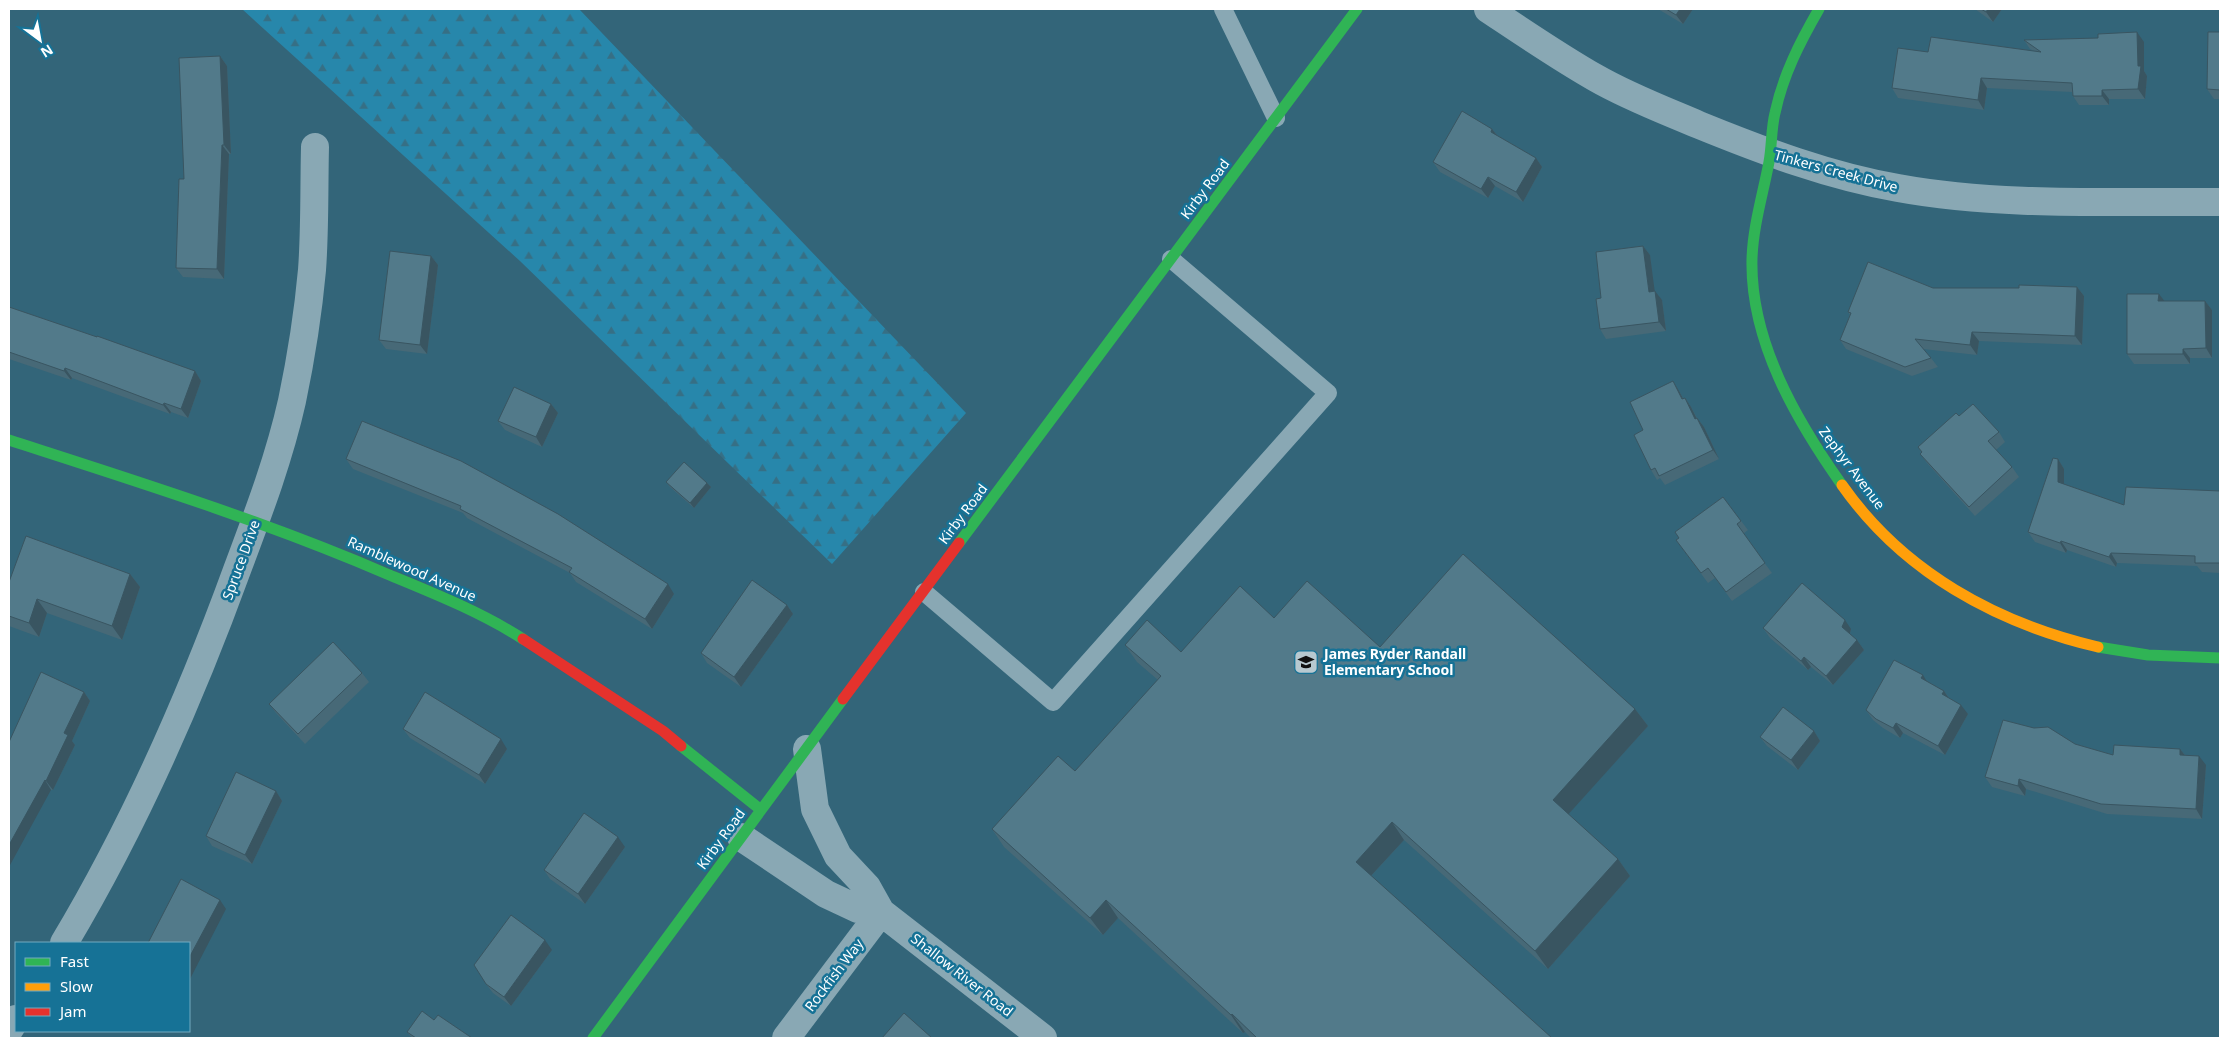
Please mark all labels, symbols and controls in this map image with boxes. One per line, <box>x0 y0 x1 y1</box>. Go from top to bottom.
north arrow <box>15 15 65 65</box>
text: N <box>37 40 57 63</box>
street label: Tinkers Creek Drive <box>1772 145 1900 196</box>
street label: Kirby Road <box>1176 155 1233 223</box>
street label: Zephyr Avenue <box>1815 422 1890 513</box>
street label: Kirby Road <box>934 480 991 548</box>
street label: Spruce Drive <box>217 517 264 602</box>
street label: Ramblewood Avenue <box>345 532 480 605</box>
place label: James Ryder Randall Elementary School <box>1322 644 1466 679</box>
school or university icon: James Ryder Randall Elementary School <box>1293 649 1319 675</box>
street label: Kirby Road <box>692 804 749 873</box>
street label: Shallow River Road <box>907 929 1017 1020</box>
street label: Rockfish Way <box>800 934 868 1015</box>
legend <box>15 942 190 1032</box>
text: Fast <box>60 951 89 971</box>
text: Slow <box>60 976 93 996</box>
text: Jam <box>58 1001 87 1021</box>

